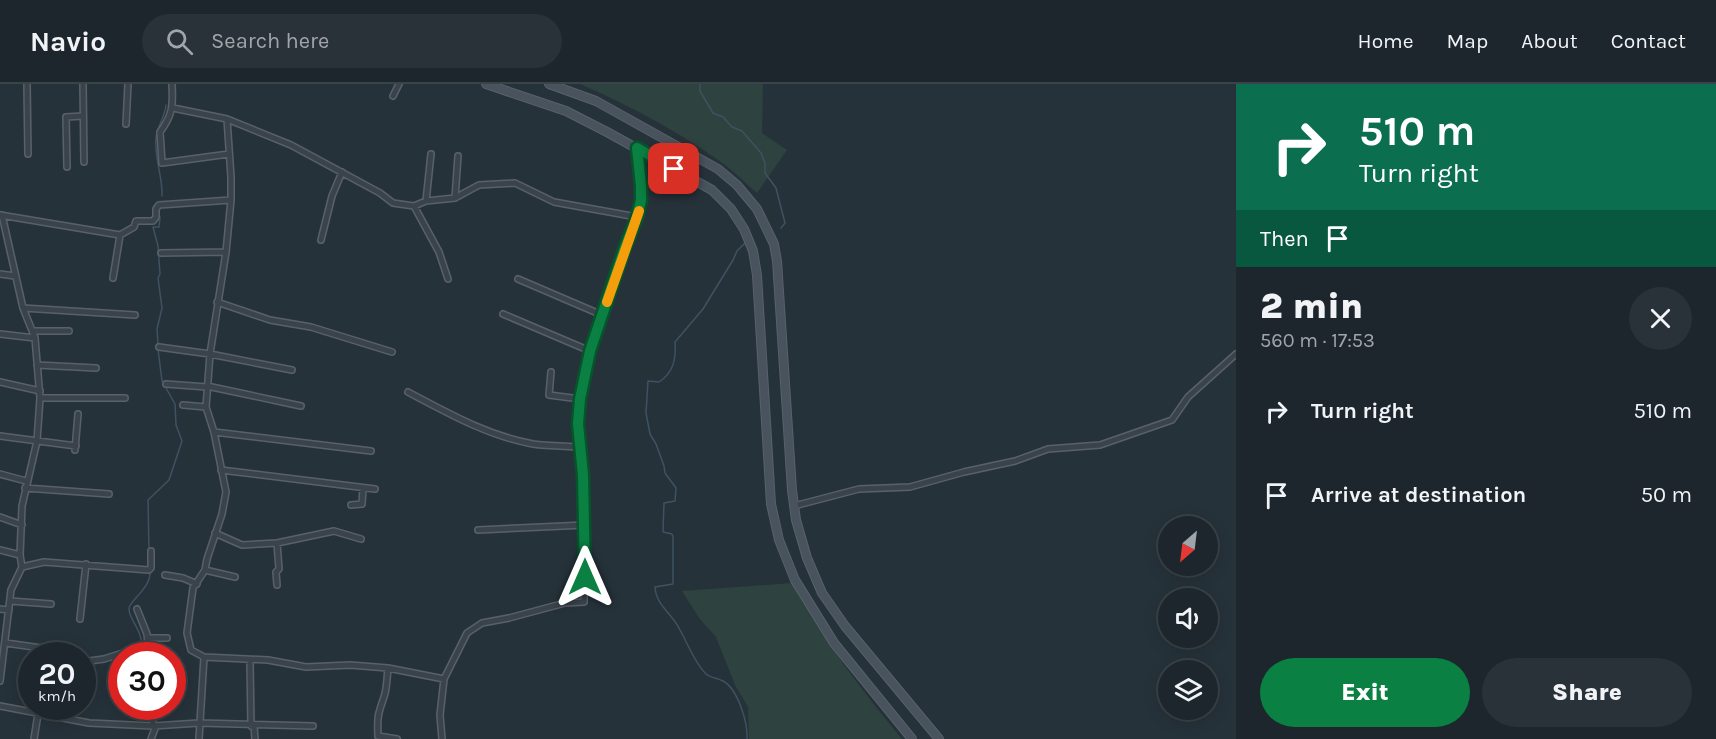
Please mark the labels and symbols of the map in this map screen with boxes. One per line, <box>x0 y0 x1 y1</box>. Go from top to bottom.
pin <box>648 143 699 194</box>
north arrow <box>1158 516 1218 576</box>
position arrow <box>553 545 617 609</box>
speed limit sign: 30 <box>108 642 186 720</box>

